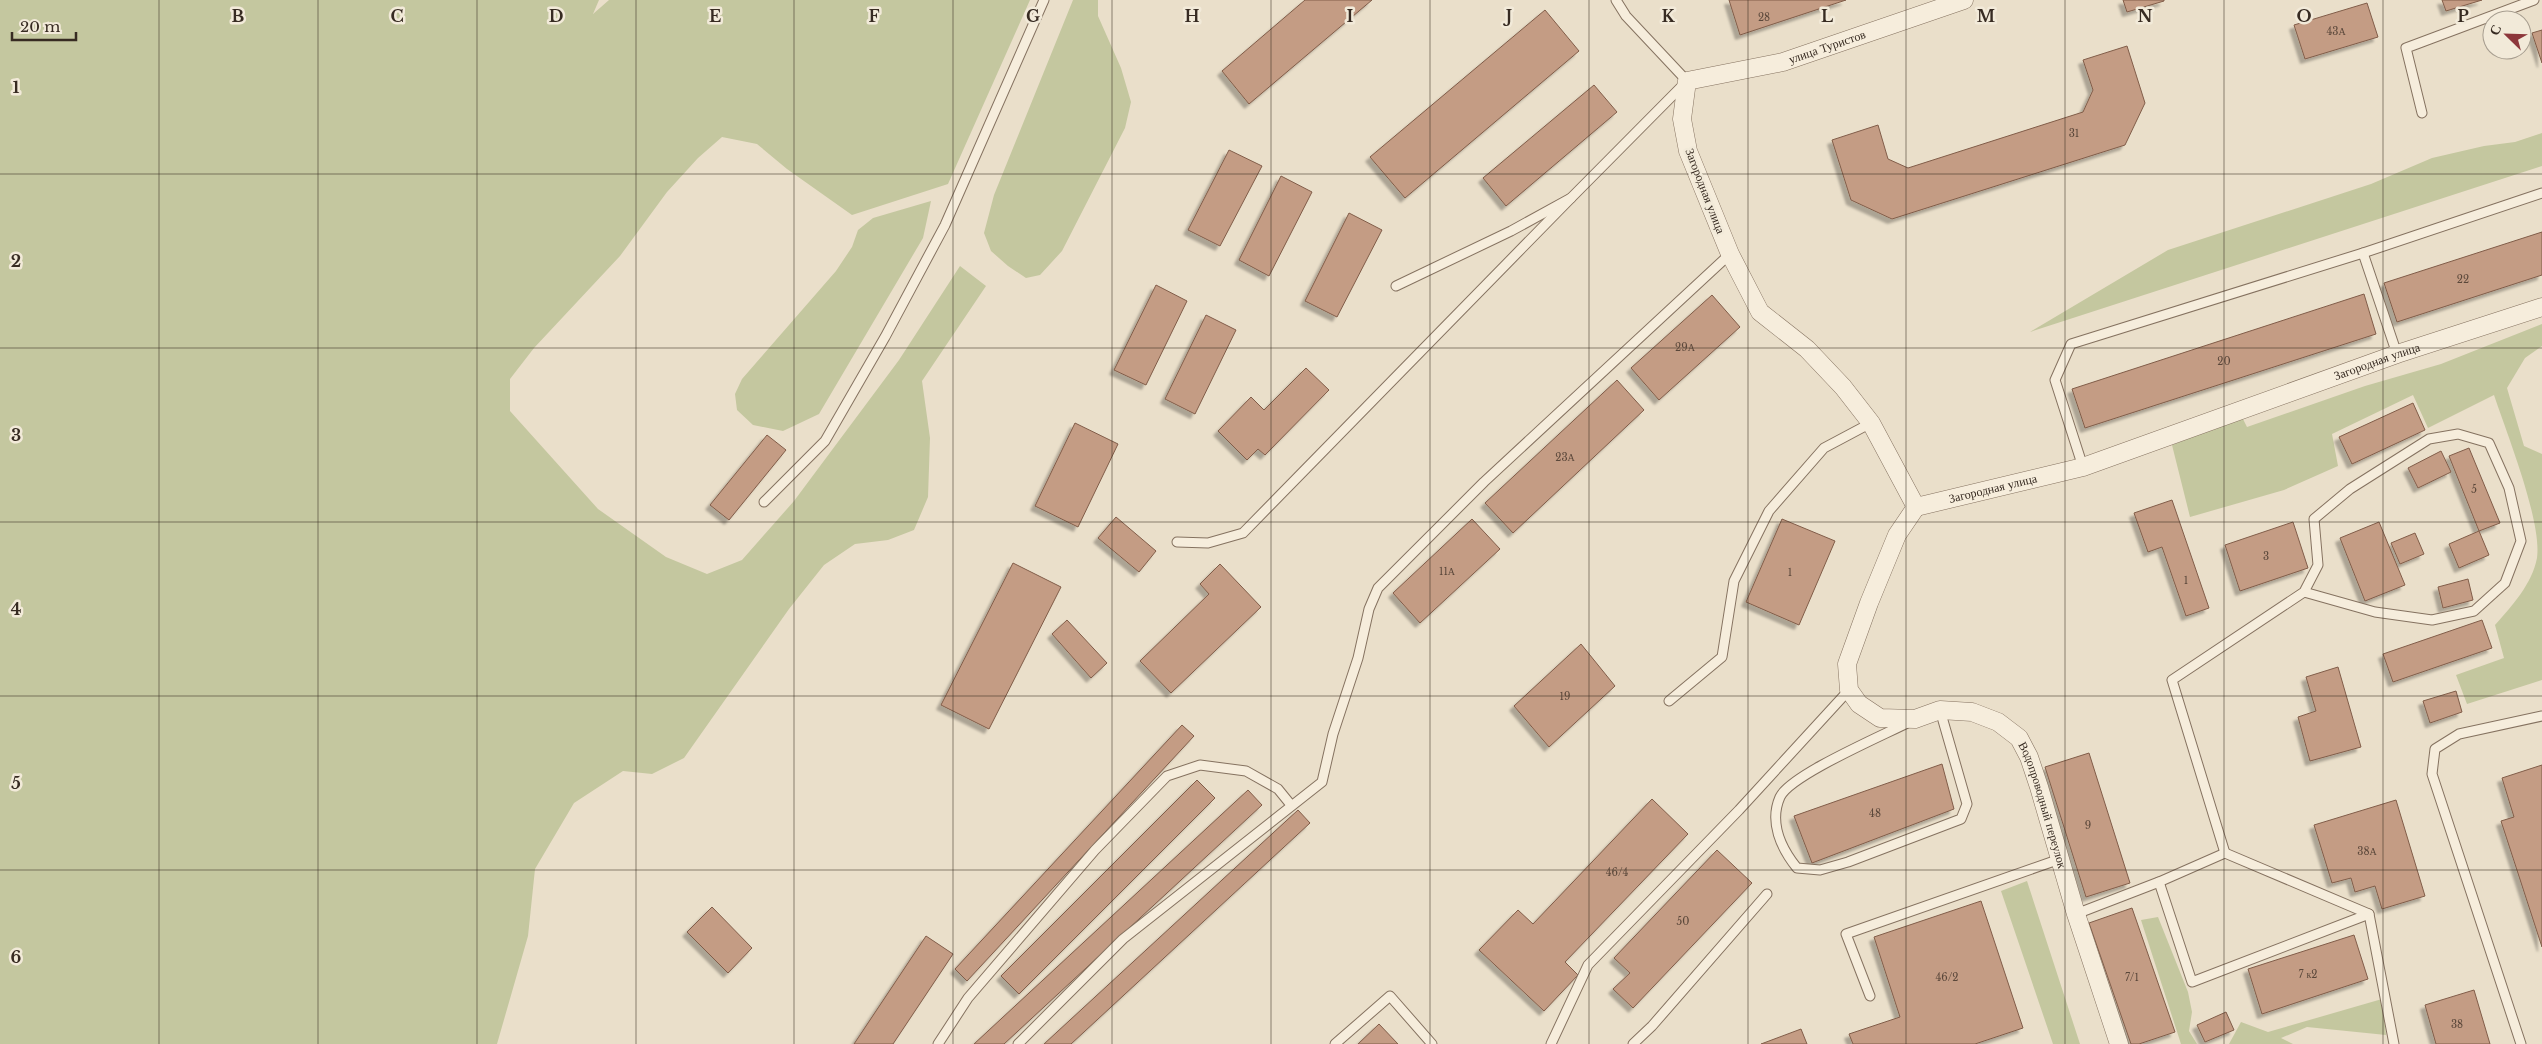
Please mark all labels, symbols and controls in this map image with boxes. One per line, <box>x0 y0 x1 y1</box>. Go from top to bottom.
text: B <box>232 6 245 26</box>
text: C <box>390 6 404 26</box>
text: D <box>549 6 563 26</box>
text: E <box>709 6 721 26</box>
text: F <box>868 6 880 26</box>
text: G <box>1026 6 1040 26</box>
text: H <box>1184 6 1200 26</box>
text: I <box>1347 6 1354 26</box>
text: J <box>1503 6 1512 26</box>
text: K <box>1661 6 1675 26</box>
text: L <box>1821 6 1833 26</box>
text: M <box>1977 6 1995 26</box>
text: N <box>2137 6 2153 26</box>
text: O <box>2296 6 2312 26</box>
text: P <box>2457 6 2469 26</box>
scale bar <box>12 10 76 42</box>
north arrow <box>2482 10 2532 60</box>
house number: 28 <box>1758 11 1770 24</box>
text: 20 m <box>20 17 60 36</box>
text: С <box>2485 22 2505 38</box>
house number: 43А <box>2326 25 2346 38</box>
street label: улица Туристов <box>1787 26 1868 67</box>
text: 1 <box>13 77 20 97</box>
house number: 31 <box>2069 127 2079 140</box>
street label: Загородная улица <box>1682 146 1729 236</box>
text: 2 <box>11 251 21 271</box>
house number: 22 <box>2457 273 2469 286</box>
street label: Загородная улица <box>2332 339 2422 383</box>
house number: 29А <box>1675 341 1696 354</box>
house number: 20 <box>2217 355 2231 368</box>
text: 3 <box>11 425 21 445</box>
house number: 23А <box>1555 451 1576 464</box>
street label: Загородная улица <box>1947 470 2039 506</box>
house number: 5 <box>2471 483 2477 496</box>
house number: 3 <box>2263 550 2269 563</box>
house number: 11А <box>1439 565 1456 578</box>
house number: 1 <box>1788 566 1792 579</box>
house number: 1 <box>2184 574 2188 587</box>
text: 4 <box>11 599 21 619</box>
house number: 19 <box>1560 690 1570 703</box>
street label: Водопроводный переулок <box>2015 739 2070 870</box>
text: 5 <box>11 773 21 793</box>
house number: 48 <box>1869 807 1881 820</box>
house number: 9 <box>2085 819 2091 832</box>
house number: 38А <box>2357 845 2377 858</box>
house number: 46/4 <box>1606 866 1628 879</box>
house number: 50 <box>1677 915 1689 928</box>
text: 6 <box>11 947 22 967</box>
house number: 7 к2 <box>2299 968 2317 981</box>
house number: 46/2 <box>1935 971 1959 984</box>
house number: 7/1 <box>2125 971 2139 984</box>
house number: 38 <box>2451 1018 2463 1031</box>

